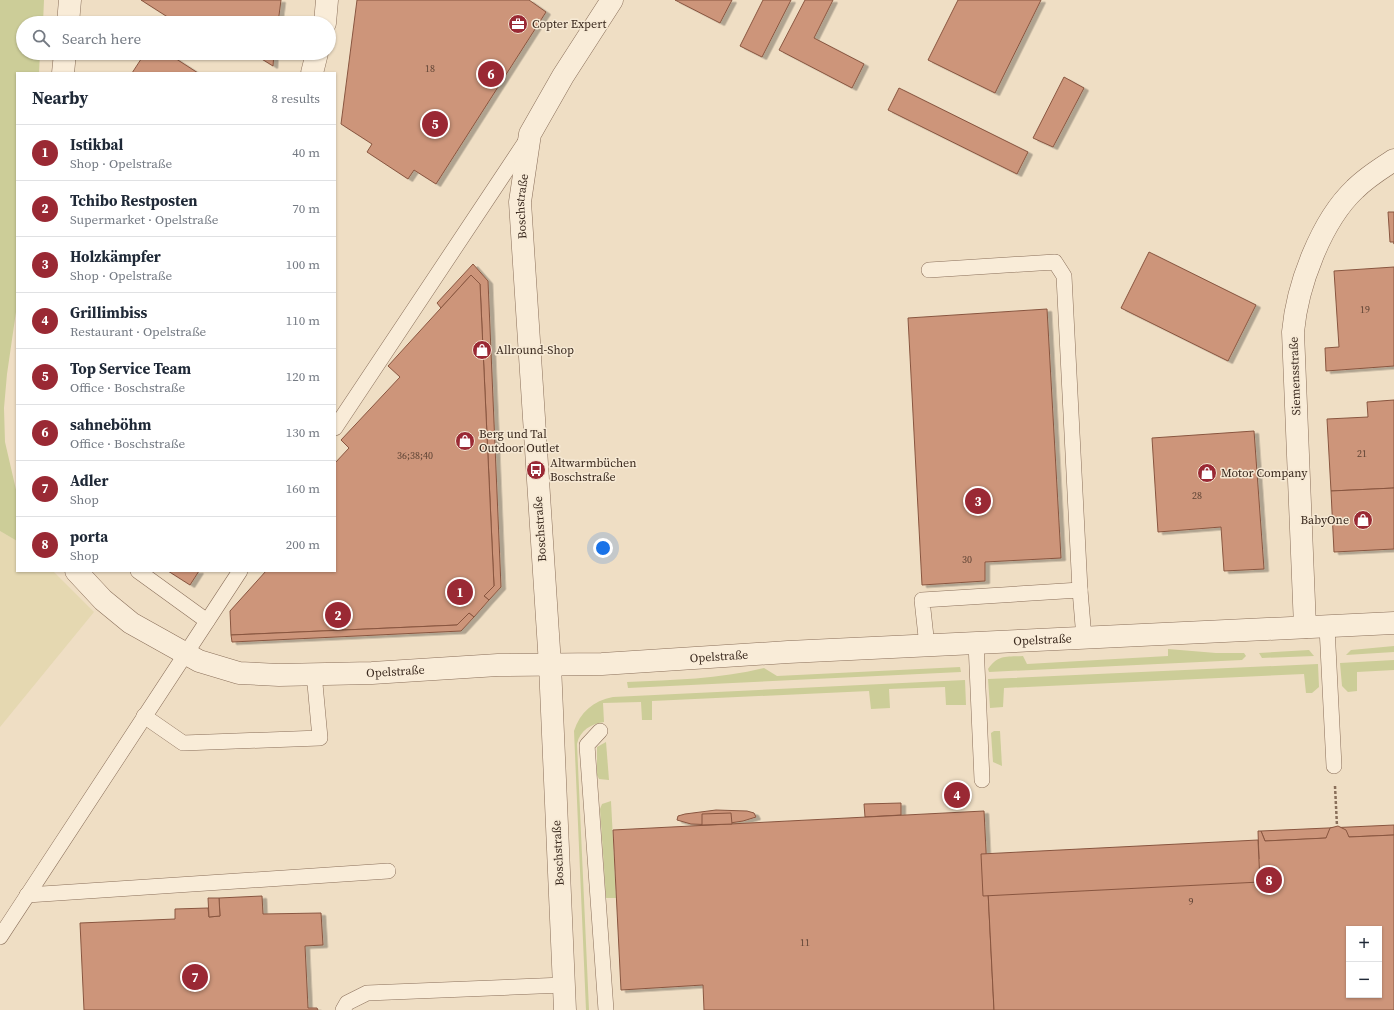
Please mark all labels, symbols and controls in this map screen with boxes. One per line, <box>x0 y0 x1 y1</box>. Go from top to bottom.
office icon: Copter Expert <box>507 13 529 35</box>
search box <box>16 16 336 60</box>
place label: Copter Expert <box>532 16 607 32</box>
icon: search <box>30 27 52 49</box>
text: Search here <box>62 28 141 49</box>
pin: 6 <box>478 59 504 89</box>
house number: 18 <box>425 62 435 75</box>
text: Nearby <box>32 86 88 110</box>
text: 8 results <box>272 90 320 107</box>
pin: 5 <box>422 109 448 139</box>
text: Istikbal <box>70 134 123 155</box>
text: 1 <box>41 144 49 161</box>
text: 40 m <box>292 144 320 161</box>
text: Shop · Opelstraße <box>70 155 172 172</box>
street label: Boschstraße <box>512 173 532 240</box>
text: Tchibo Restposten <box>70 190 197 211</box>
text: 2 <box>41 200 49 217</box>
text: 70 m <box>292 200 320 217</box>
text: Supermarket · Opelstraße <box>70 211 218 228</box>
text: Holzkämpfer <box>70 246 161 267</box>
text: 3 <box>41 256 49 273</box>
text: 100 m <box>286 256 320 273</box>
text: Shop · Opelstraße <box>70 267 172 284</box>
text: Grillimbiss <box>70 302 147 323</box>
house number: 19 <box>1360 303 1370 316</box>
text: 4 <box>41 312 49 329</box>
text: 110 m <box>286 312 320 329</box>
text: Restaurant · Opelstraße <box>70 323 206 340</box>
street label: Siemensstraße <box>1286 336 1304 416</box>
shop icon: Allround-Shop <box>471 339 493 361</box>
place label: Allround-Shop <box>496 342 574 358</box>
text: Top Service Team <box>70 358 191 379</box>
text: 5 <box>41 368 49 385</box>
text: 120 m <box>286 368 320 385</box>
text: Office · Boschstraße <box>70 379 185 396</box>
text: sahneböhm <box>70 414 151 435</box>
text: 6 <box>41 424 49 441</box>
text: 130 m <box>286 424 320 441</box>
place label: Berg und Tal Outdoor Outlet <box>479 426 559 456</box>
shop icon: Berg und Tal Outdoor Outlet <box>454 430 476 452</box>
text: Office · Boschstraße <box>70 435 185 452</box>
house number: 21 <box>1357 447 1367 460</box>
house number: 36;38;40 <box>397 449 433 462</box>
place label: Altwarmbüchen Boschstraße <box>550 455 637 485</box>
bus stop icon: Altwarmbüchen Boschstraße <box>525 459 547 481</box>
shop icon: Motor Company <box>1196 462 1218 484</box>
place label: Motor Company <box>1221 465 1308 481</box>
text: Adler <box>70 470 108 491</box>
text: 7 <box>41 480 49 497</box>
text: 160 m <box>286 480 320 497</box>
pin: 3 <box>965 486 991 516</box>
house number: 28 <box>1192 489 1202 502</box>
text: Shop <box>70 491 99 508</box>
street label: Boschstraße <box>530 496 550 562</box>
shop icon: BabyOne <box>1352 509 1374 531</box>
place label: BabyOne <box>1301 512 1349 528</box>
text: porta <box>70 526 108 547</box>
text: 8 <box>41 536 49 553</box>
text: 200 m <box>286 536 320 553</box>
your location <box>593 538 613 558</box>
text: Shop <box>70 547 99 564</box>
house number: 30 <box>962 553 972 566</box>
pin: 1 <box>447 577 473 607</box>
pin: 2 <box>325 600 351 630</box>
street label: Opelstraße <box>1013 630 1072 649</box>
street label: Opelstraße <box>689 647 749 666</box>
street label: Opelstraße <box>366 662 425 681</box>
pin: 4 <box>944 780 970 810</box>
street label: Boschstraße <box>548 820 568 886</box>
pin: 8 <box>1256 865 1282 895</box>
house number: 9 <box>1189 895 1194 908</box>
map controls <box>1346 926 1382 998</box>
button: + <box>1346 926 1382 962</box>
house number: 11 <box>800 936 810 949</box>
pin: 7 <box>182 962 208 992</box>
button: − <box>1346 962 1382 998</box>

